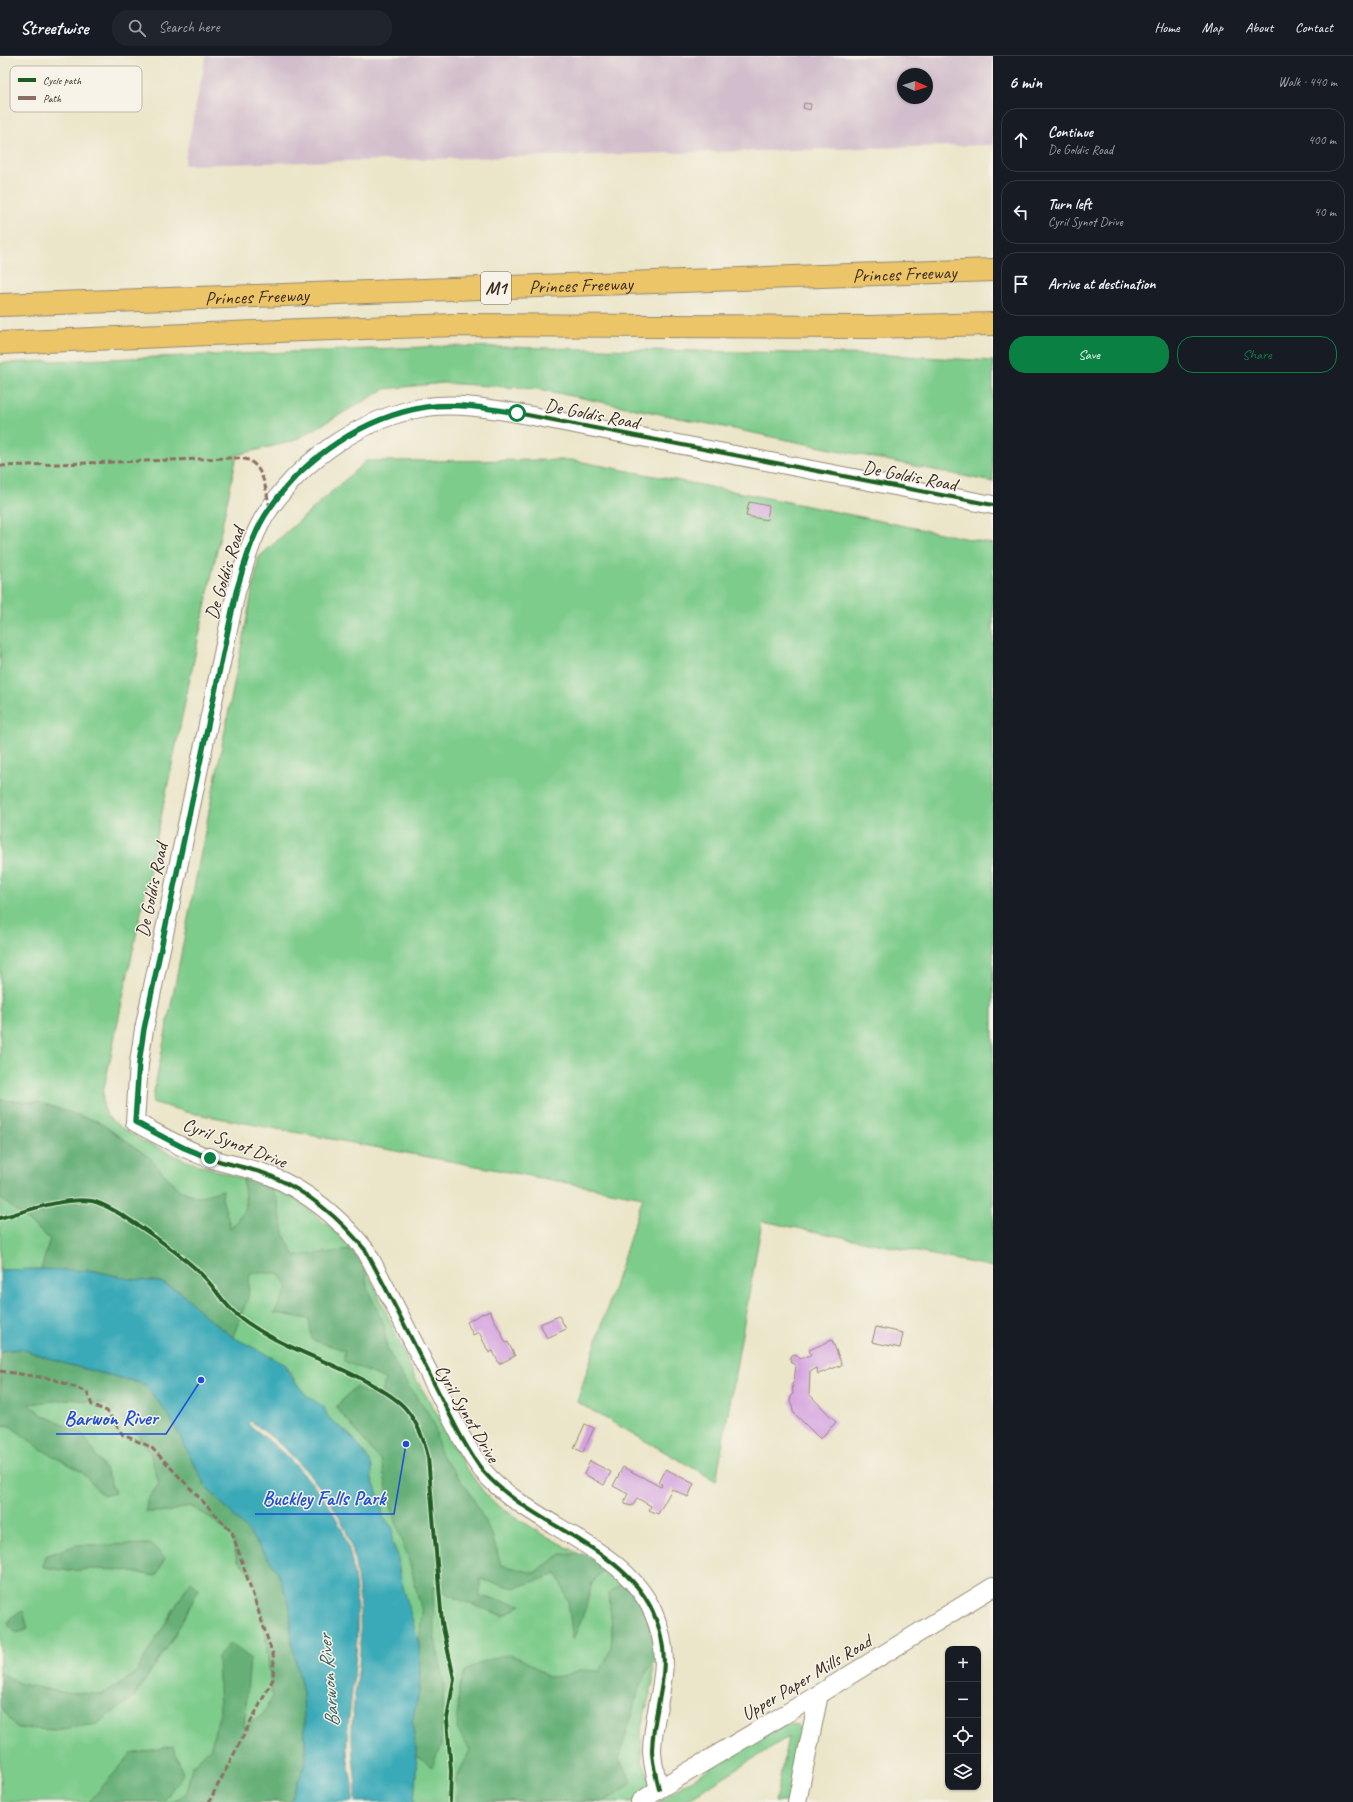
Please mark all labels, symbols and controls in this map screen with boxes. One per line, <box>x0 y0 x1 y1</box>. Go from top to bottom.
search box <box>112 10 392 46</box>
text: Streetwise <box>20 16 88 40</box>
icon: search <box>126 17 148 39</box>
text: Search here <box>158 18 220 37</box>
text: Home <box>1154 19 1180 36</box>
text: Map <box>1202 19 1223 36</box>
text: About <box>1245 19 1273 36</box>
text: Contact <box>1295 19 1333 36</box>
legend <box>10 66 142 112</box>
north arrow <box>897 68 933 104</box>
text: 6 min <box>1009 72 1042 93</box>
text: Cycle path <box>43 73 82 87</box>
text: Walk · 440 m <box>1278 74 1337 90</box>
text: Path <box>43 91 62 105</box>
text: Continue <box>1048 123 1093 142</box>
icon: ahead <box>1010 129 1032 151</box>
text: 400 m <box>1308 132 1336 148</box>
text: De Goldis Road <box>1048 142 1113 158</box>
text: Turn left <box>1048 195 1091 214</box>
icon: left <box>1010 201 1032 223</box>
text: 40 m <box>1314 204 1336 220</box>
text: Cyril Synot Drive <box>1048 214 1123 230</box>
street label: Princes Freeway <box>852 260 958 288</box>
road number: M1 <box>481 272 511 304</box>
street label: Princes Freeway <box>528 272 635 299</box>
icon: arrive <box>1010 273 1032 295</box>
text: Arrive at destination <box>1048 275 1155 294</box>
street label: Princes Freeway <box>204 283 311 311</box>
button: Save <box>1009 336 1169 373</box>
button: Share <box>1177 336 1337 373</box>
street label: De Goldis Road <box>543 393 644 436</box>
route start <box>508 404 526 422</box>
street label: De Goldis Road <box>861 455 962 498</box>
street label: De Goldis Road <box>200 521 251 622</box>
street label: De Goldis Road <box>130 838 174 939</box>
street label: Cyril Synot Drive <box>179 1112 292 1174</box>
route end <box>201 1149 219 1167</box>
street label: Cyril Synot Drive <box>429 1360 506 1468</box>
callout: Barwon River <box>56 1402 166 1434</box>
text: Barwon River <box>64 1406 161 1431</box>
callout: Buckley Falls Park <box>255 1482 394 1514</box>
text: Buckley Falls Park <box>263 1486 387 1511</box>
street label: Upper Paper Mills Road <box>737 1628 878 1726</box>
water label: Barwon River <box>312 1631 345 1728</box>
map controls <box>945 1646 981 1790</box>
button: + <box>945 1646 981 1682</box>
button: − <box>945 1682 981 1718</box>
button: locate <box>945 1718 981 1754</box>
button: layers <box>945 1754 981 1790</box>

